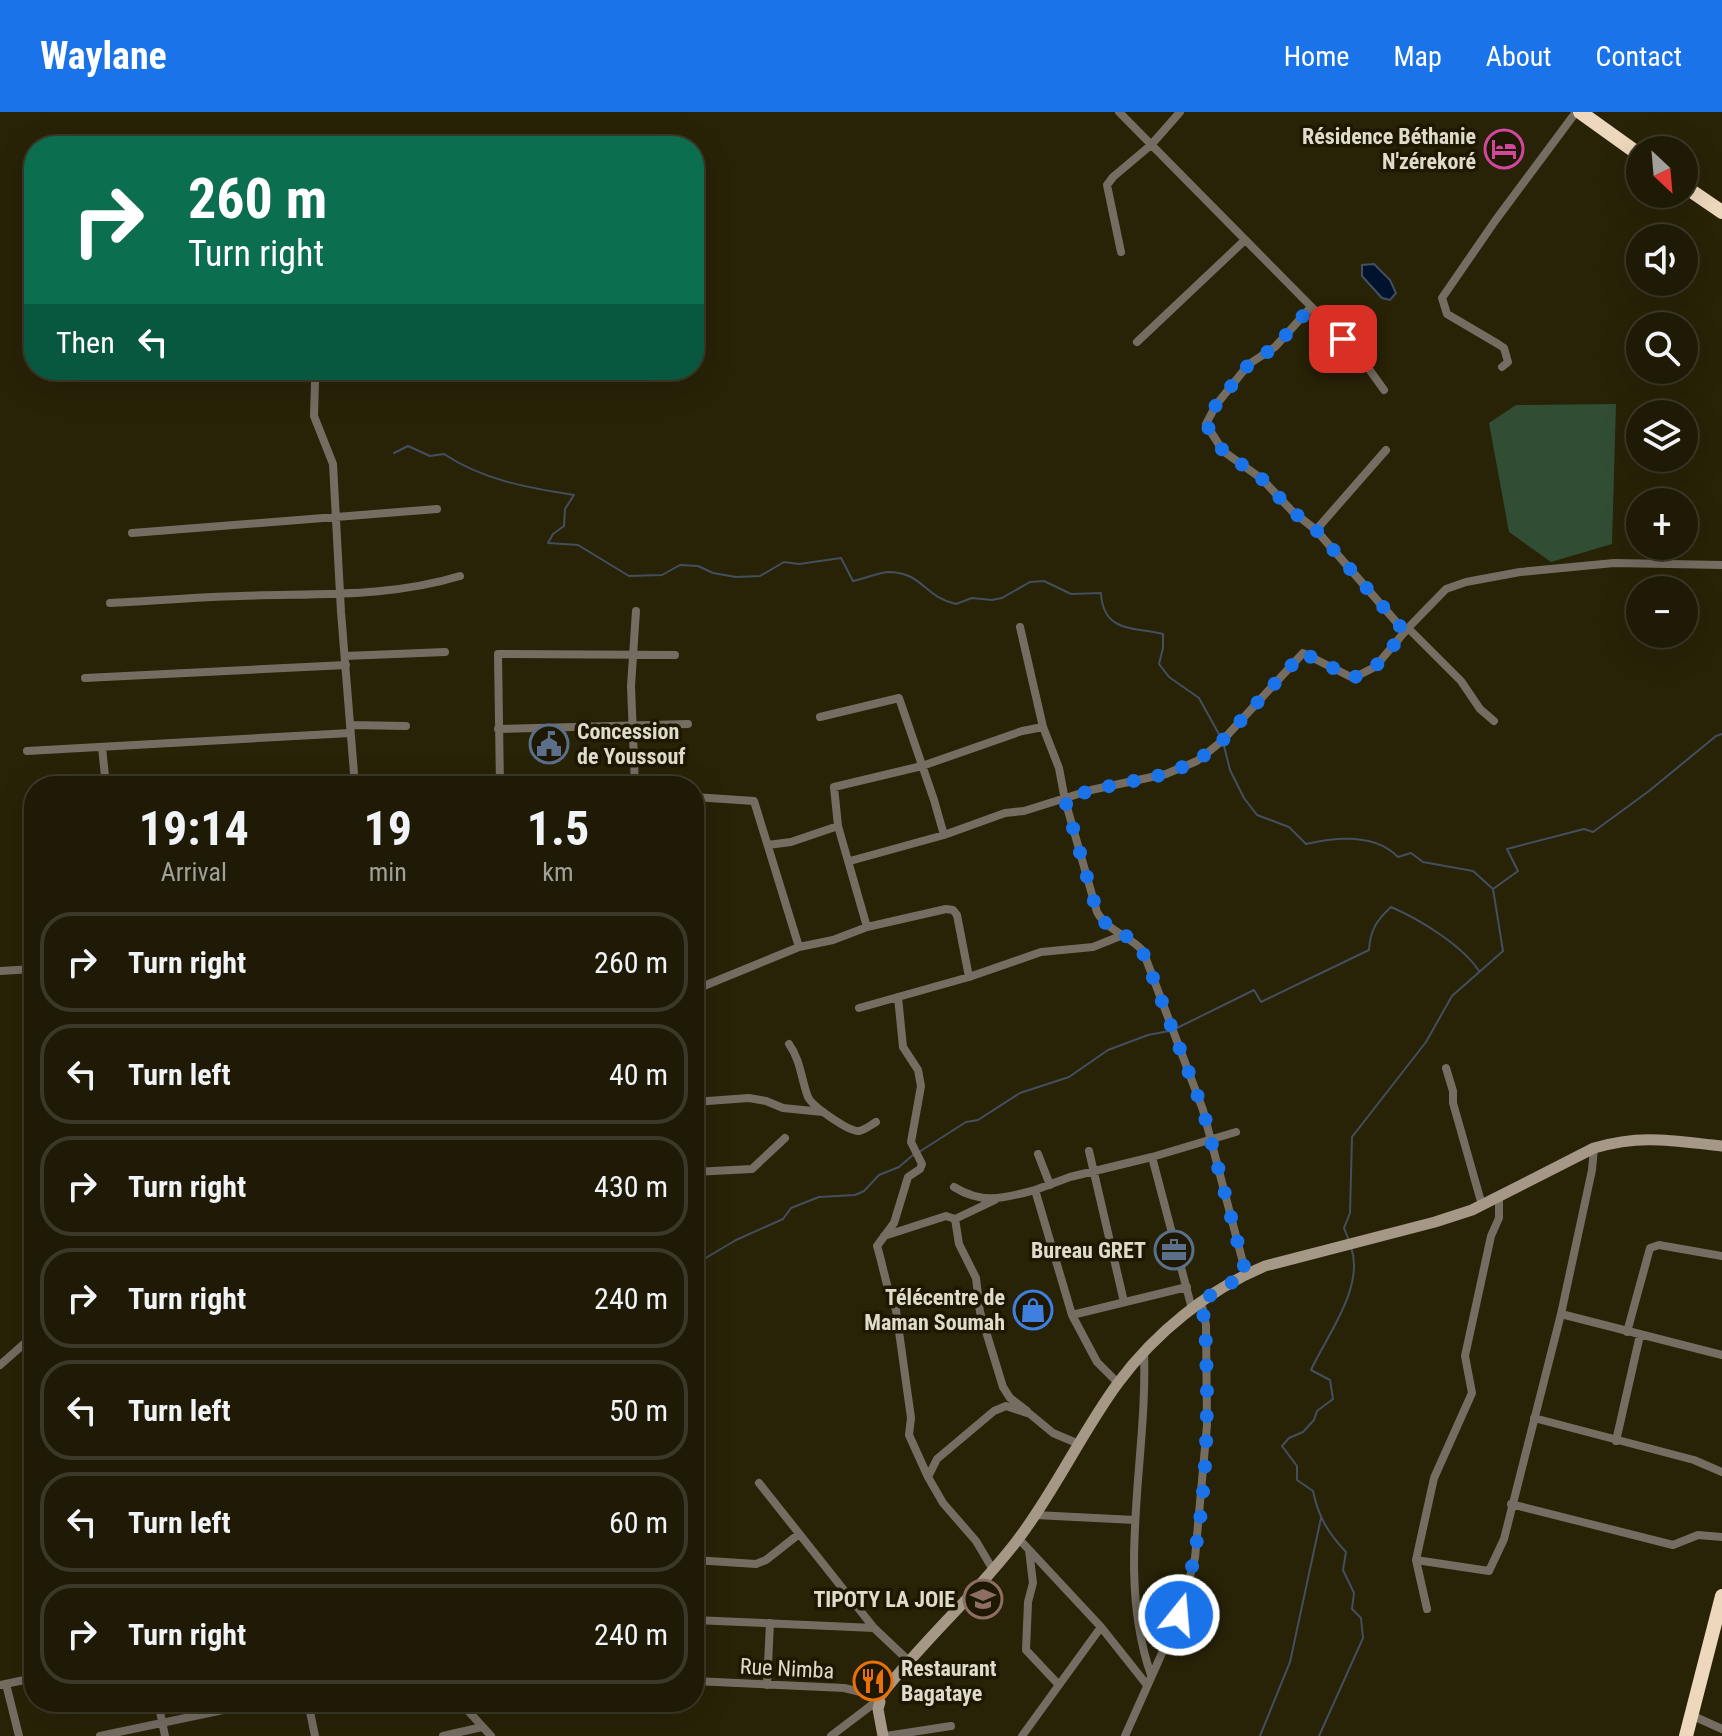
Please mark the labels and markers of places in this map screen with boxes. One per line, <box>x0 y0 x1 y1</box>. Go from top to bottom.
place label: Résidence Béthanie N'zérekoré <box>1302 124 1476 174</box>
hotel icon: Résidence Béthanie N'zérekoré <box>1483 128 1525 170</box>
pin <box>1309 305 1377 373</box>
place label: Concession de Youssouf <box>577 719 685 769</box>
public building icon: Concession de Youssouf <box>528 723 570 765</box>
office icon: Bureau GRET <box>1153 1229 1195 1271</box>
place label: Bureau GRET <box>1031 1238 1146 1263</box>
place label: Télécentre de Maman Soumah <box>864 1285 1005 1335</box>
shop icon: Télécentre de Maman Soumah <box>1012 1289 1054 1331</box>
school or university icon: TIPOTY LA JOIE <box>962 1578 1004 1620</box>
place label: TIPOTY LA JOIE <box>813 1587 955 1612</box>
place label: Restaurant Bagataye <box>901 1656 997 1706</box>
restaurant icon: Restaurant Bagataye <box>852 1660 894 1702</box>

